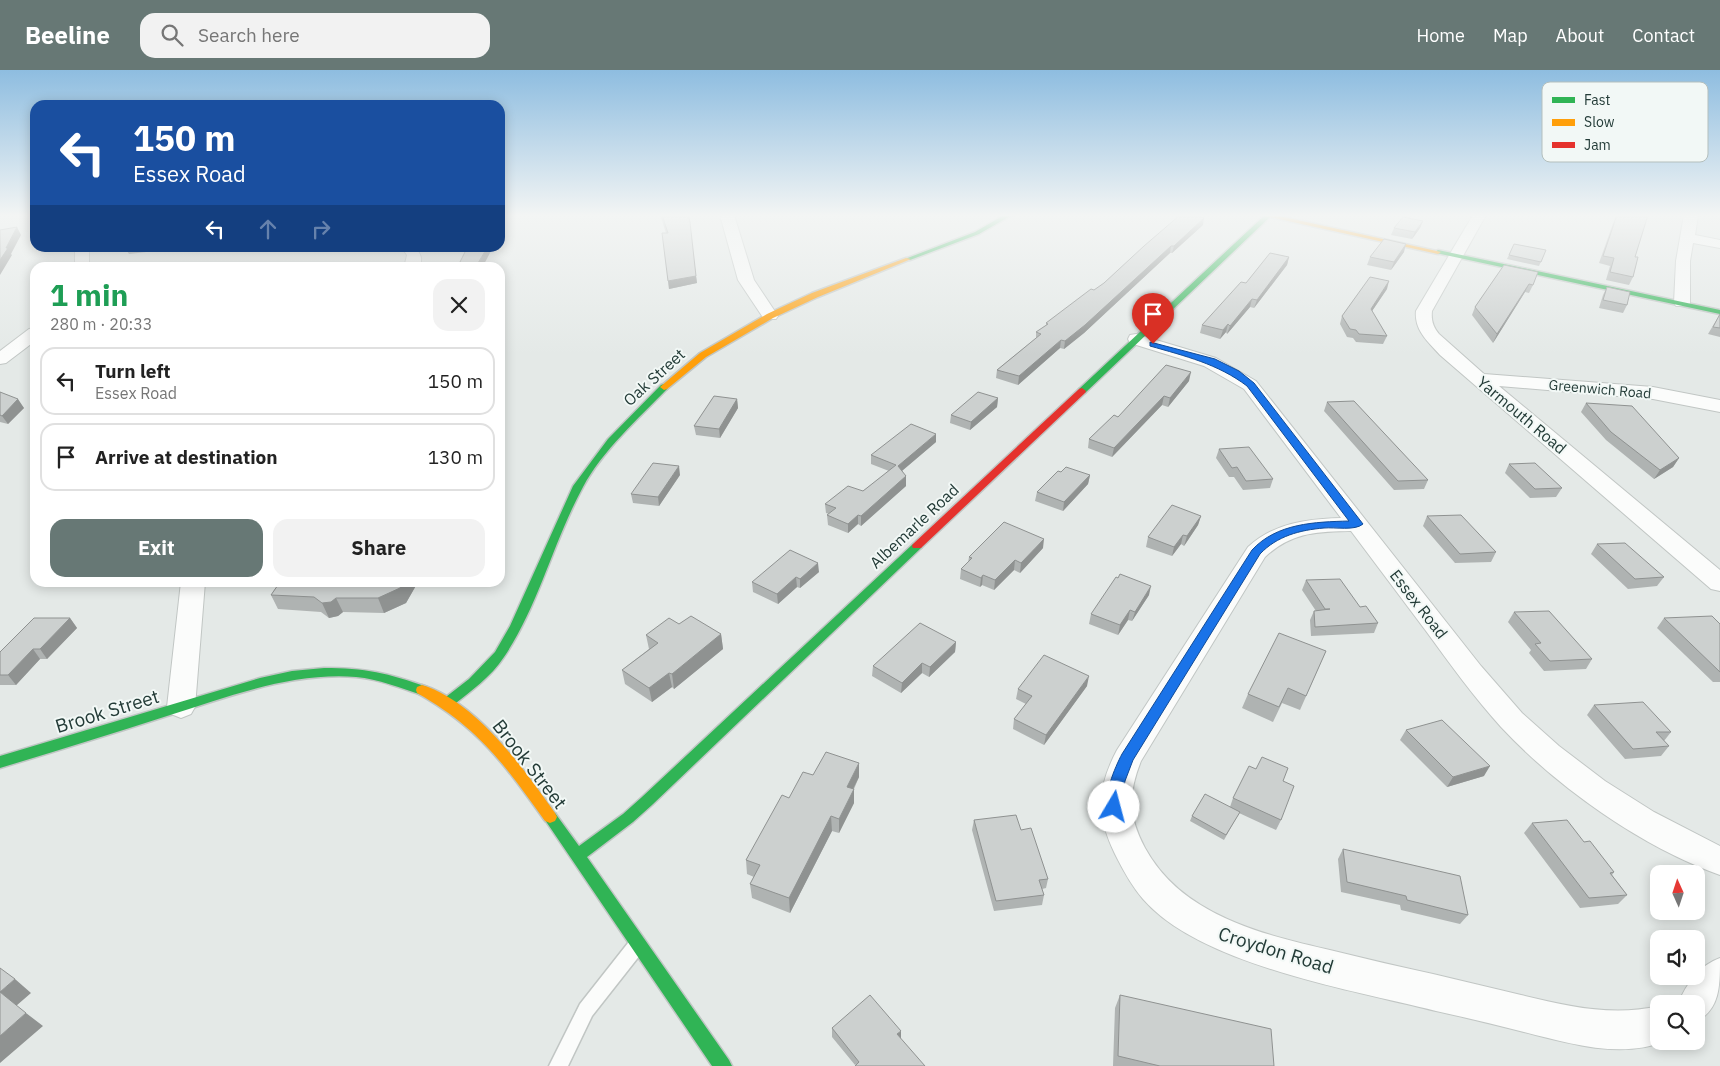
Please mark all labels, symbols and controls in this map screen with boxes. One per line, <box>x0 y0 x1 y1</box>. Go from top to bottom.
search box <box>140 13 490 58</box>
text: Beeline <box>25 19 110 51</box>
icon: search <box>158 21 186 49</box>
text: Search here <box>198 23 300 47</box>
text: Home <box>1417 24 1465 47</box>
text: Map <box>1493 24 1528 47</box>
text: About <box>1556 24 1604 47</box>
text: Contact <box>1632 24 1695 47</box>
legend <box>1542 82 1708 162</box>
text: Fast <box>1584 91 1610 109</box>
text: Slow <box>1584 113 1615 131</box>
text: 150 m <box>133 115 236 161</box>
icon: left <box>50 120 115 185</box>
text: Jam <box>1584 136 1611 154</box>
text: Essex Road <box>133 159 246 188</box>
icon: left <box>201 215 229 243</box>
icon: ahead <box>254 215 282 243</box>
icon: right <box>307 215 335 243</box>
text: 1 min <box>50 275 128 314</box>
button: close <box>433 279 485 331</box>
pin <box>1132 293 1174 344</box>
icon: arrive <box>1139 300 1167 328</box>
text: 280 m · 20:33 <box>50 314 152 334</box>
street label: Oak Street <box>619 344 689 410</box>
text: Turn left <box>95 359 171 383</box>
icon: left <box>52 367 80 395</box>
text: 150 m <box>428 369 483 393</box>
street label: Yarmouth Road <box>1473 372 1571 458</box>
street label: Greenwich Road <box>1548 376 1652 402</box>
text: Essex Road <box>95 383 177 403</box>
icon: arrive <box>52 443 80 471</box>
text: Arrive at destination <box>95 445 278 469</box>
text: 130 m <box>428 445 483 469</box>
street label: Albemarle Road <box>865 480 963 572</box>
button: Exit <box>50 519 263 577</box>
button: Share <box>273 519 485 577</box>
street label: Essex Road <box>1386 565 1452 643</box>
street label: Brook Street <box>52 684 162 738</box>
street label: Brook Street <box>488 714 572 814</box>
position arrow <box>1087 780 1139 832</box>
north arrow <box>1650 865 1705 920</box>
map controls <box>1650 865 1705 1050</box>
street label: Croydon Road <box>1215 921 1337 979</box>
button: sound <box>1650 930 1705 985</box>
button: search <box>1650 995 1705 1050</box>

